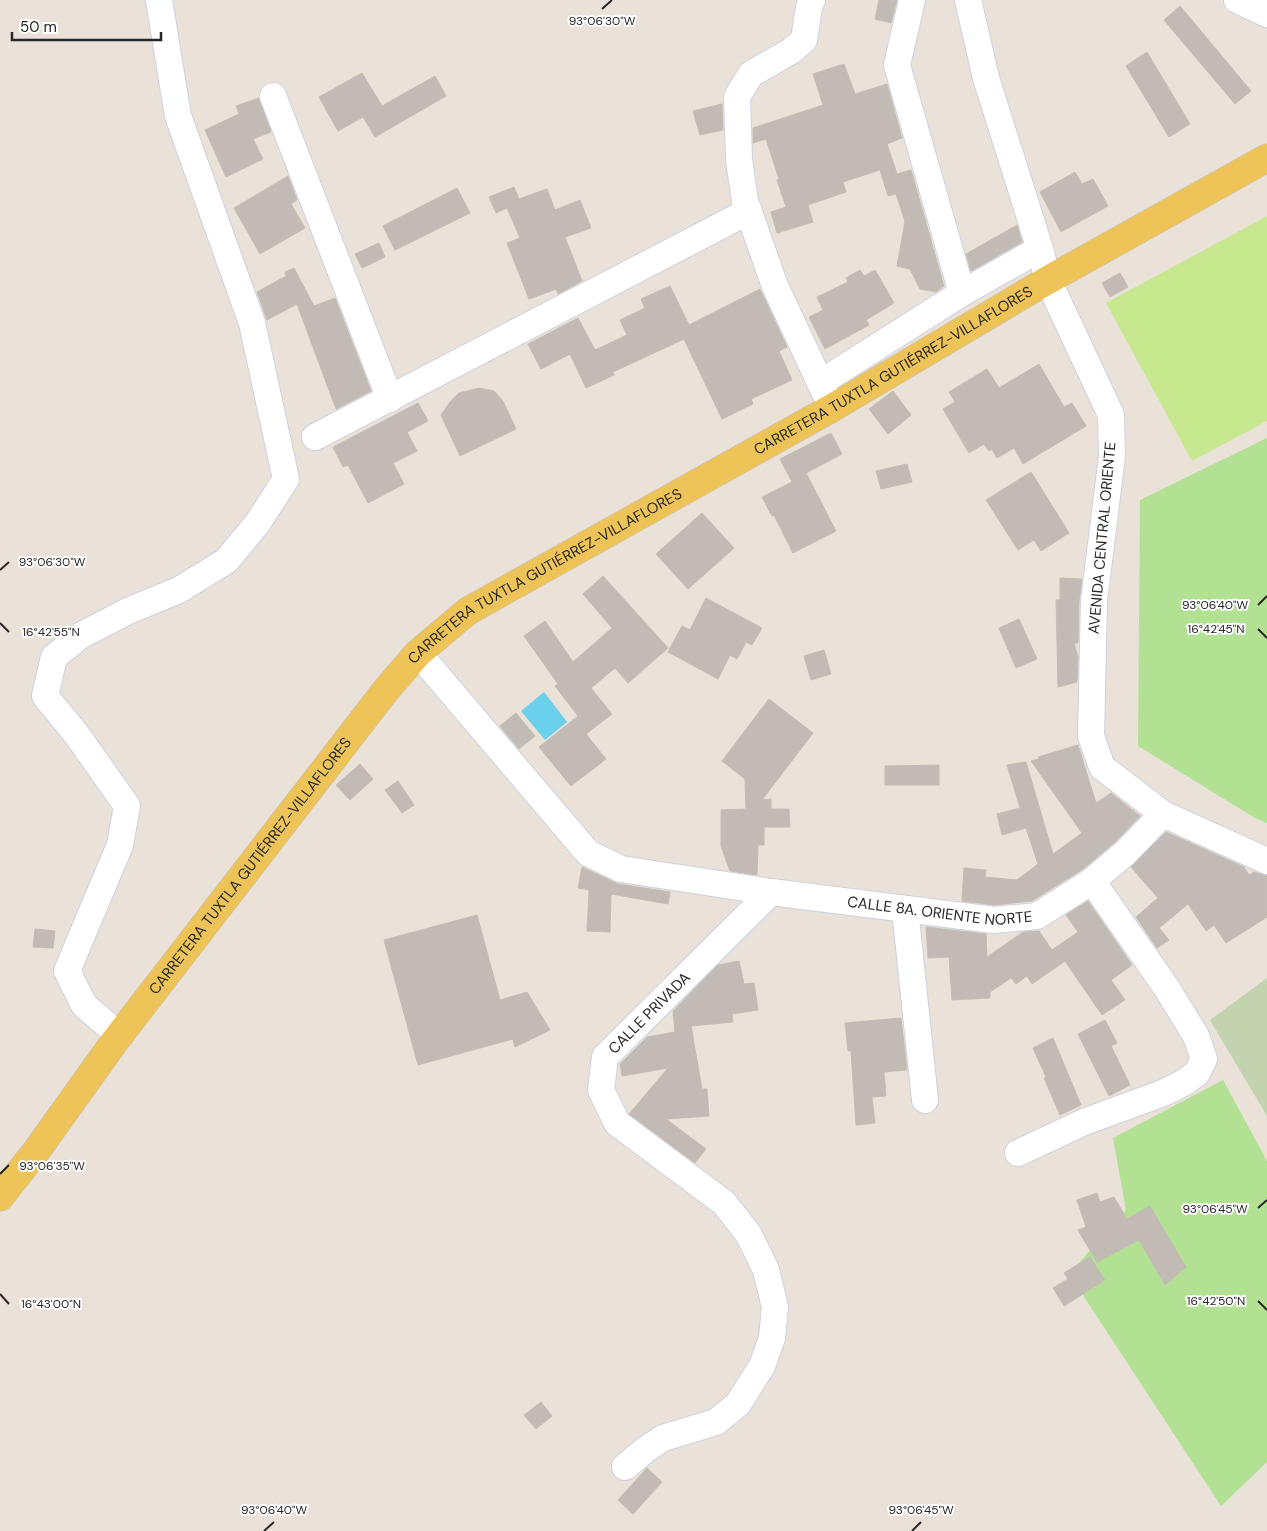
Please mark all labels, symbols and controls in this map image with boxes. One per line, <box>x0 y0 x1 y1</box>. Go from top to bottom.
scale bar <box>12 10 161 42</box>
text: 93°06'30"W <box>569 13 636 29</box>
text: 50 m <box>20 17 57 37</box>
street label: CARRETERA TUXTLA GUTIÉRREZ-VILLAFLORES <box>750 281 1037 460</box>
street label: AVENIDA CENTRAL ORIENTE <box>1084 441 1120 635</box>
street label: CARRETERA TUXTLA GUTIÉRREZ-VILLAFLORES <box>403 484 686 668</box>
text: 93°06'30"W <box>19 554 86 570</box>
text: 93°06'40"W <box>1182 597 1248 613</box>
text: 16°42'45"N <box>1187 621 1245 637</box>
text: 16°42'55"N <box>22 624 80 640</box>
street label: CARRETERA TUXTLA GUTIÉRREZ-VILLAFLORES <box>144 733 356 999</box>
street label: CALLE 8A. ORIENTE NORTE <box>846 892 1033 930</box>
street label: CALLE PRIVADA <box>604 968 695 1058</box>
text: 93°06'35"W <box>19 1158 85 1174</box>
text: 93°06'45"W <box>1182 1201 1248 1217</box>
text: 16°42'50"N <box>1187 1293 1245 1309</box>
text: 16°43'00"N <box>21 1296 81 1312</box>
text: 93°06'40"W <box>241 1502 307 1518</box>
text: 93°06'45"W <box>888 1502 954 1518</box>

